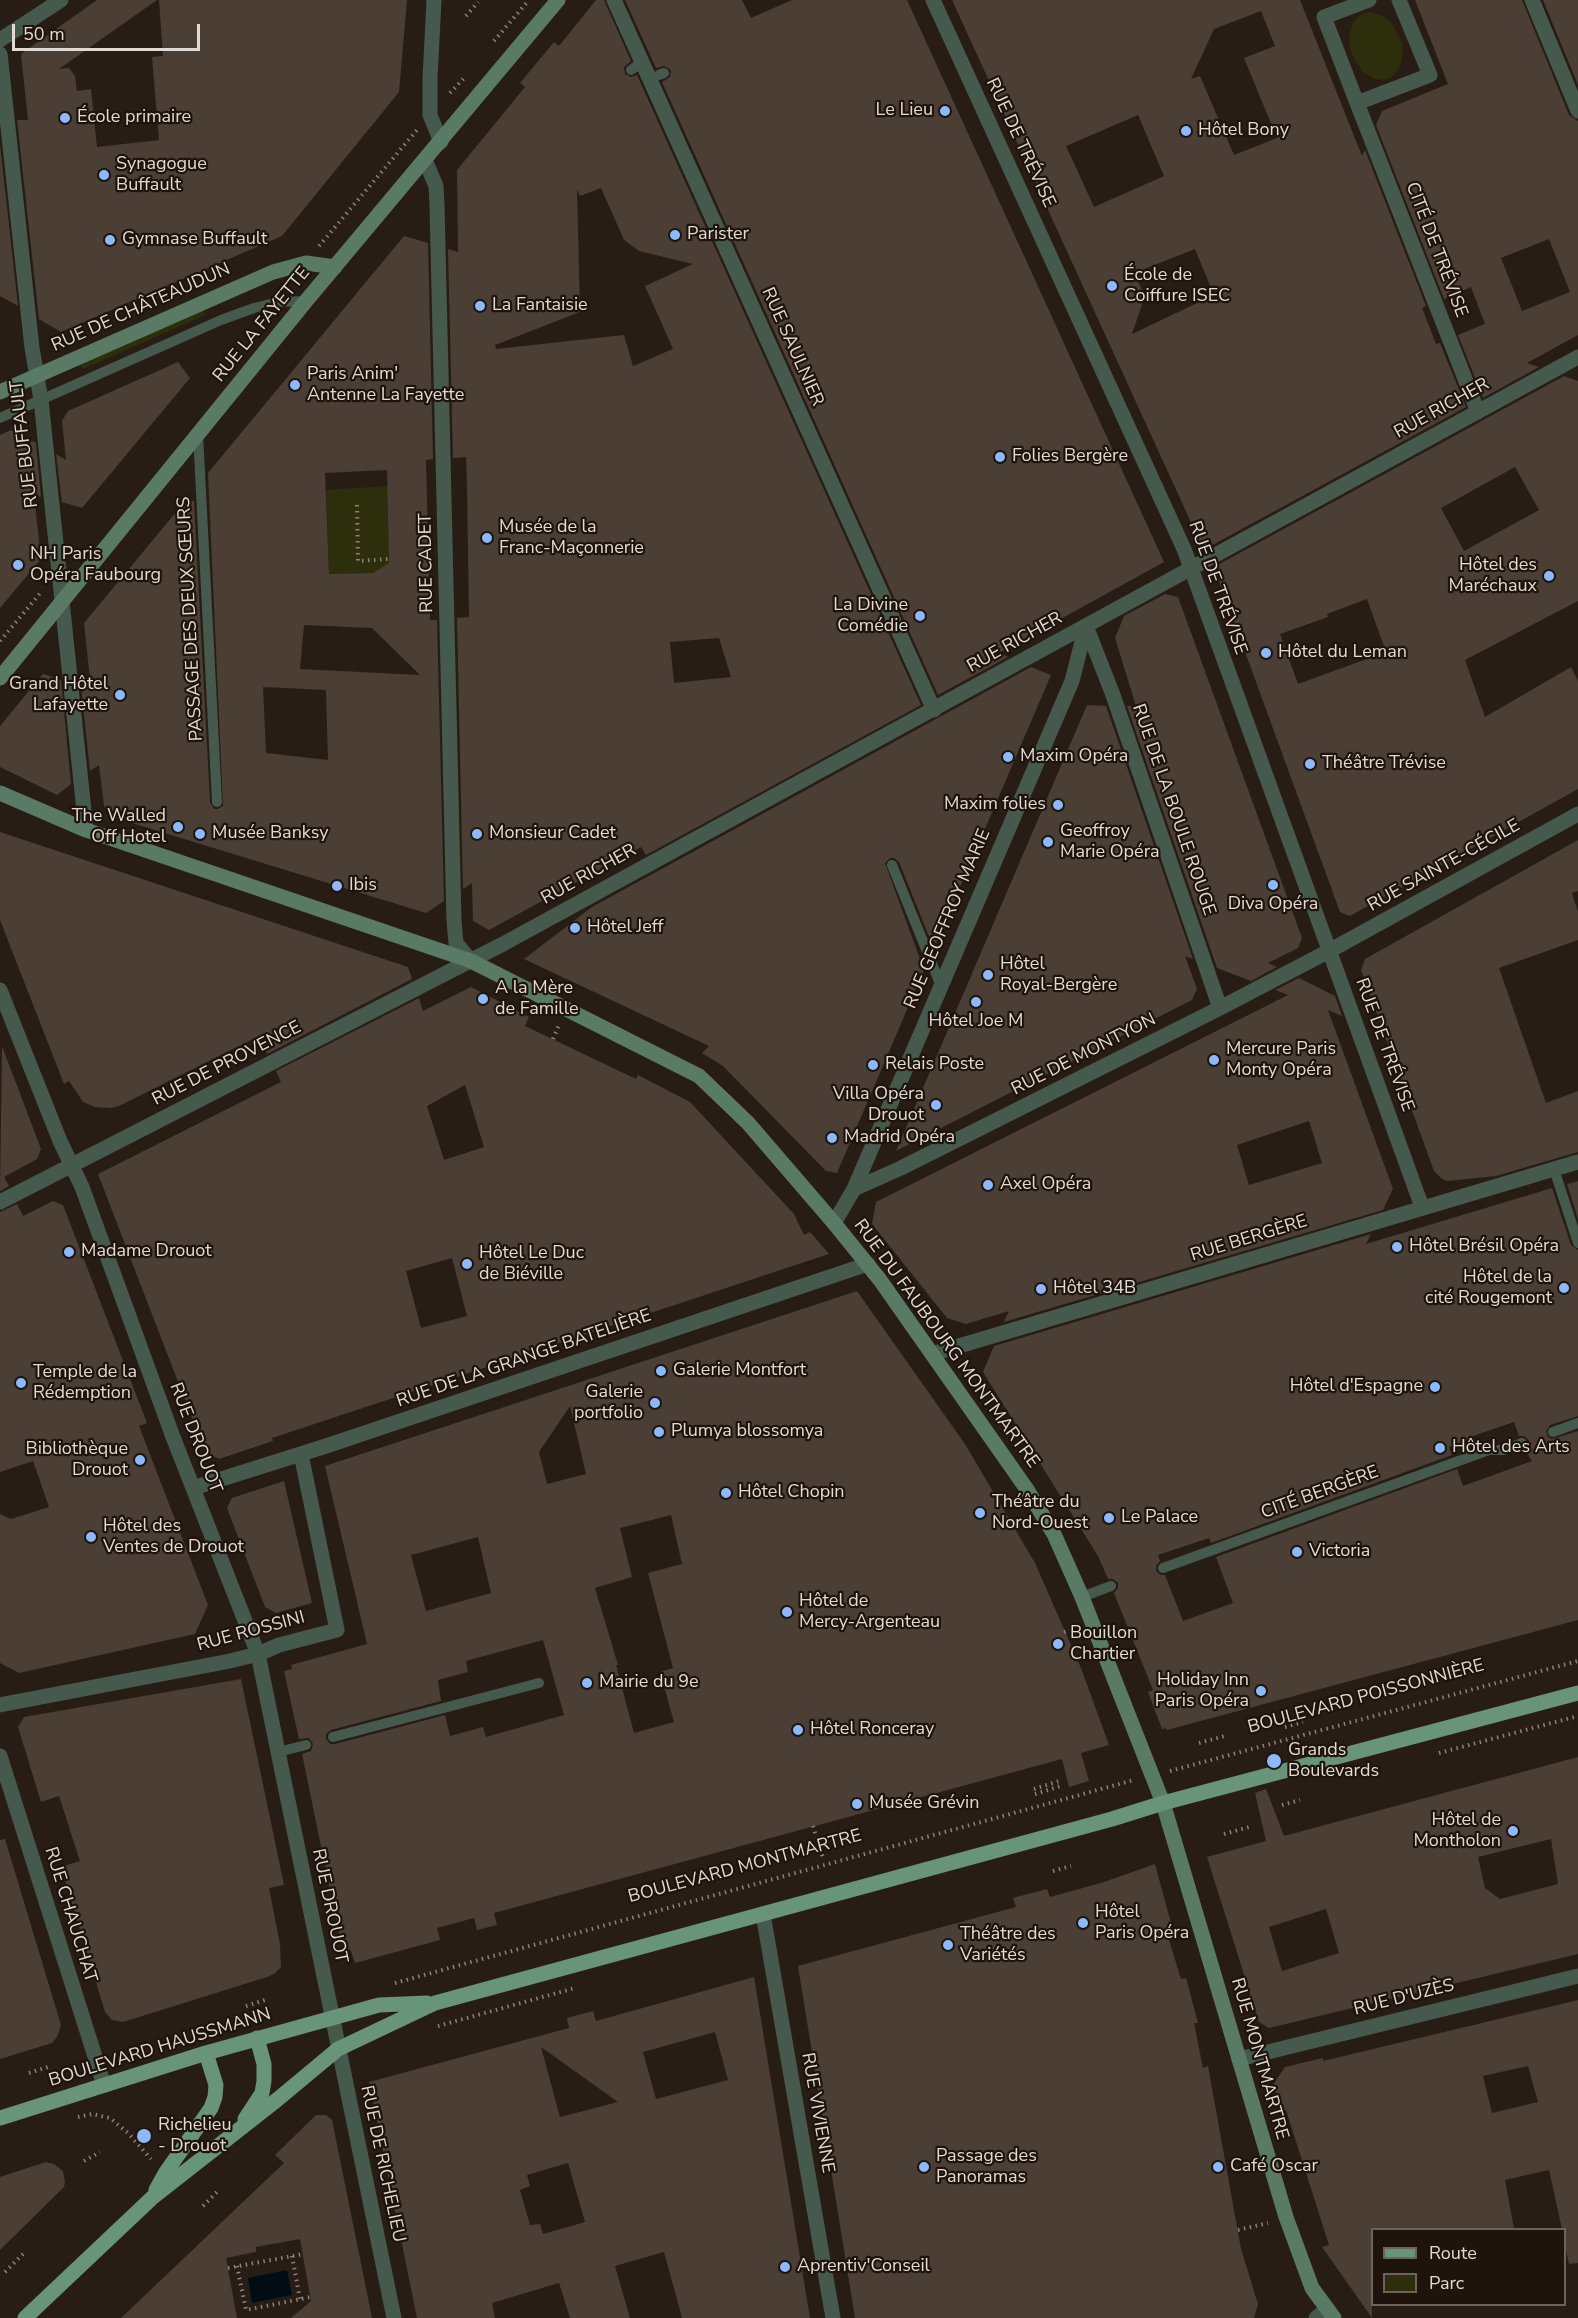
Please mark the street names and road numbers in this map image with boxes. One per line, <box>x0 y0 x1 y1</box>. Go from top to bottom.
street label: RUE DE TRÉVISE <box>981 75 1059 211</box>
street label: CITÉ DE TRÉVISE <box>1400 179 1472 321</box>
street label: RUE DE CHÂTEAUDUN <box>48 259 234 357</box>
street label: RUE LA FAYETTE <box>209 263 315 387</box>
street label: RUE SAULNIER <box>756 284 828 410</box>
street label: RUE RICHER <box>1391 374 1493 444</box>
street label: RUE BUFFAULT <box>6 379 44 509</box>
street label: PASSAGE DES DEUX SŒURS <box>174 496 208 742</box>
street label: RUE CADET <box>415 513 439 613</box>
street label: RUE DE TRÉVISE <box>1183 518 1251 658</box>
street label: RUE RICHER <box>964 608 1066 678</box>
street label: RUE DE LA BOULE ROUGE <box>1127 701 1219 919</box>
street label: RUE SAINTE-CÉCILE <box>1364 815 1524 917</box>
street label: RUE GEOFFROY MARIE <box>900 826 996 1012</box>
street label: RUE RICHER <box>538 840 640 910</box>
street label: RUE DE TRÉVISE <box>1350 975 1418 1115</box>
street label: RUE DE MONTYON <box>1008 1009 1160 1101</box>
street label: RUE DE PROVENCE <box>149 1017 305 1111</box>
street label: RUE BERGÈRE <box>1188 1211 1310 1267</box>
street label: RUE DU FAUBOURG MONTMARTRE <box>849 1216 1043 1472</box>
street label: RUE DE LA GRANGE BATELIÈRE <box>394 1305 654 1413</box>
street label: RUE DROUOT <box>164 1380 226 1496</box>
street label: CITÉ BERGÈRE <box>1258 1462 1382 1524</box>
street label: RUE ROSSINI <box>195 1607 307 1657</box>
street label: BOULEVARD POISSONNIÈRE <box>1246 1655 1486 1739</box>
street label: BOULEVARD MONTMARTRE <box>626 1825 864 1909</box>
street label: RUE CHAUCHAT <box>39 1845 101 1985</box>
street label: RUE DROUOT <box>306 1847 352 1965</box>
street label: RUE D'UZÈS <box>1352 1975 1456 2021</box>
street label: RUE MONTMARTRE <box>1226 1976 1292 2142</box>
street label: BOULEVARD HAUSSMANN <box>46 2004 274 2092</box>
street label: RUE VIVIENNE <box>796 2051 838 2175</box>
street label: RUE DE RICHELIEU <box>355 2084 409 2244</box>

